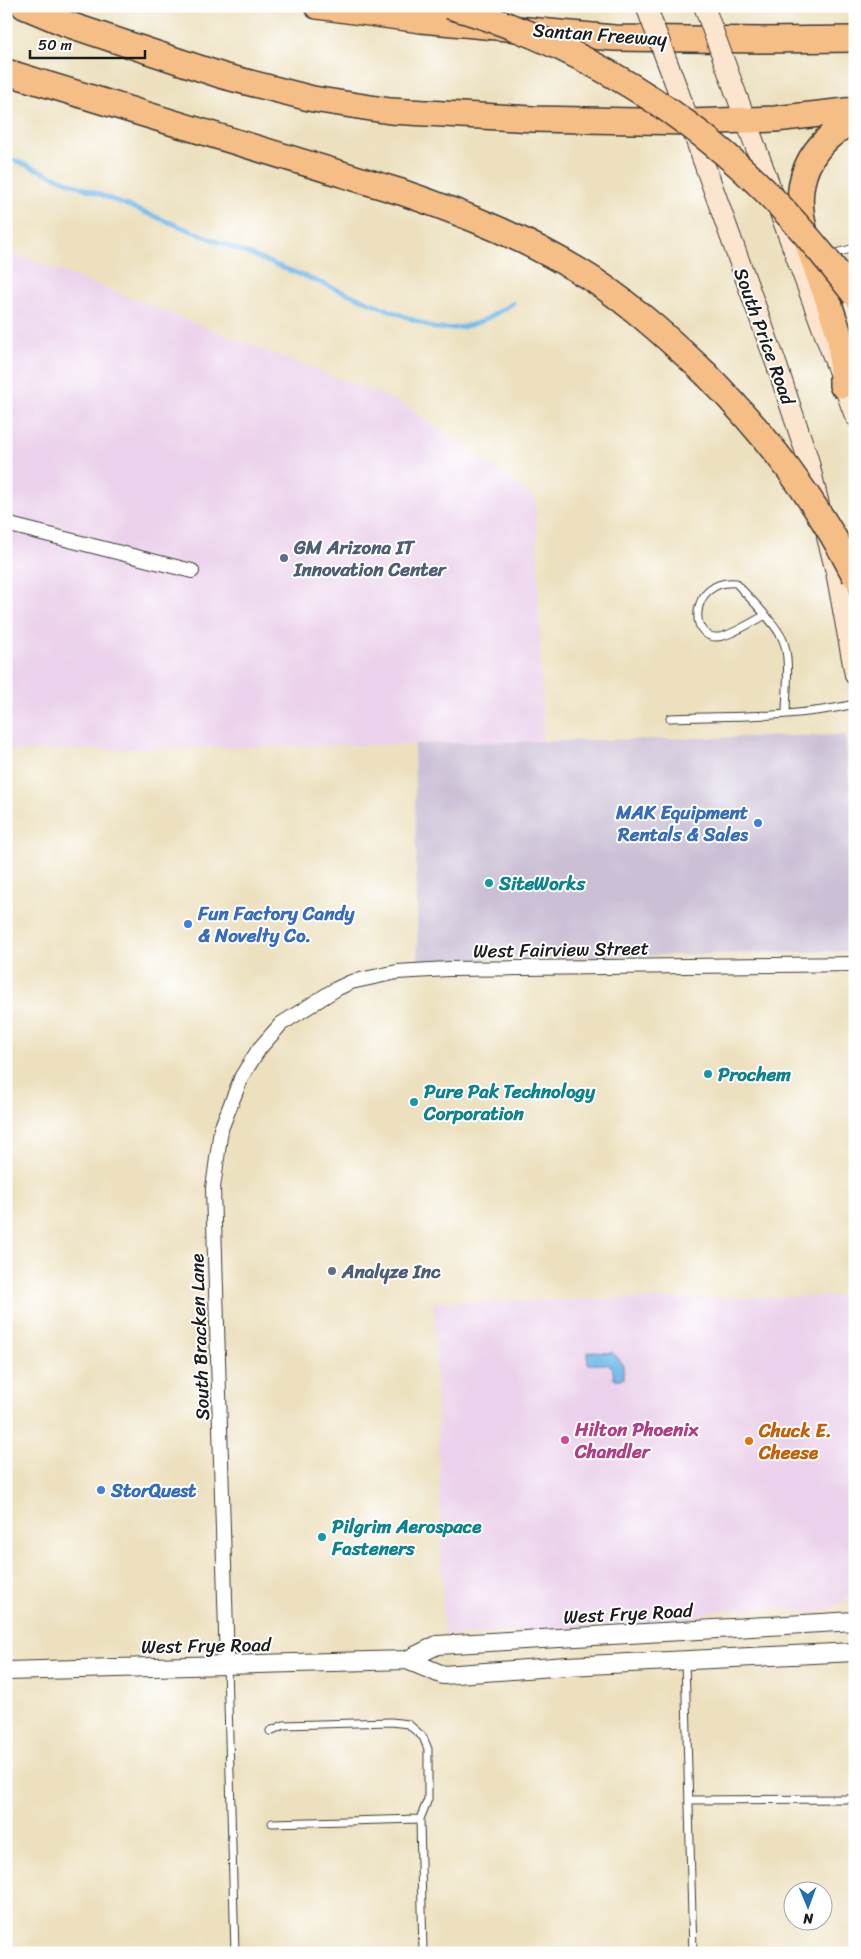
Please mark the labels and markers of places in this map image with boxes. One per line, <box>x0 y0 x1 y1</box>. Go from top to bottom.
place label: GM Arizona IT Innovation Center <box>293 531 448 586</box>
marker: GM Arizona IT Innovation Center <box>278 552 290 564</box>
place label: MAK Equipment Rentals & Sales <box>615 796 749 851</box>
marker: MAK Equipment Rentals & Sales <box>752 817 764 829</box>
place label: SiteWorks <box>498 867 586 900</box>
marker: SiteWorks <box>483 877 495 889</box>
place label: Fun Factory Candy & Novelty Co. <box>197 897 355 952</box>
marker: Fun Factory Candy & Novelty Co. <box>182 918 194 930</box>
place label: Prochem <box>718 1058 791 1091</box>
marker: Prochem <box>702 1068 714 1080</box>
place label: Pure Pak Technology Corporation <box>423 1075 596 1130</box>
marker: Pure Pak Technology Corporation <box>408 1096 420 1108</box>
place label: Analyze Inc <box>341 1255 441 1288</box>
marker: Analyze Inc <box>326 1265 338 1277</box>
place label: Hilton Phoenix Chandler <box>574 1413 699 1468</box>
place label: Chuck E. Cheese <box>758 1414 832 1469</box>
marker: Hilton Phoenix Chandler <box>559 1434 571 1446</box>
marker: Chuck E. Cheese <box>743 1435 755 1447</box>
place label: StorQuest <box>110 1474 197 1507</box>
marker: StorQuest <box>95 1484 107 1496</box>
place label: Pilgrim Aerospace Fasteners <box>331 1510 482 1565</box>
marker: Pilgrim Aerospace Fasteners <box>316 1531 328 1543</box>

